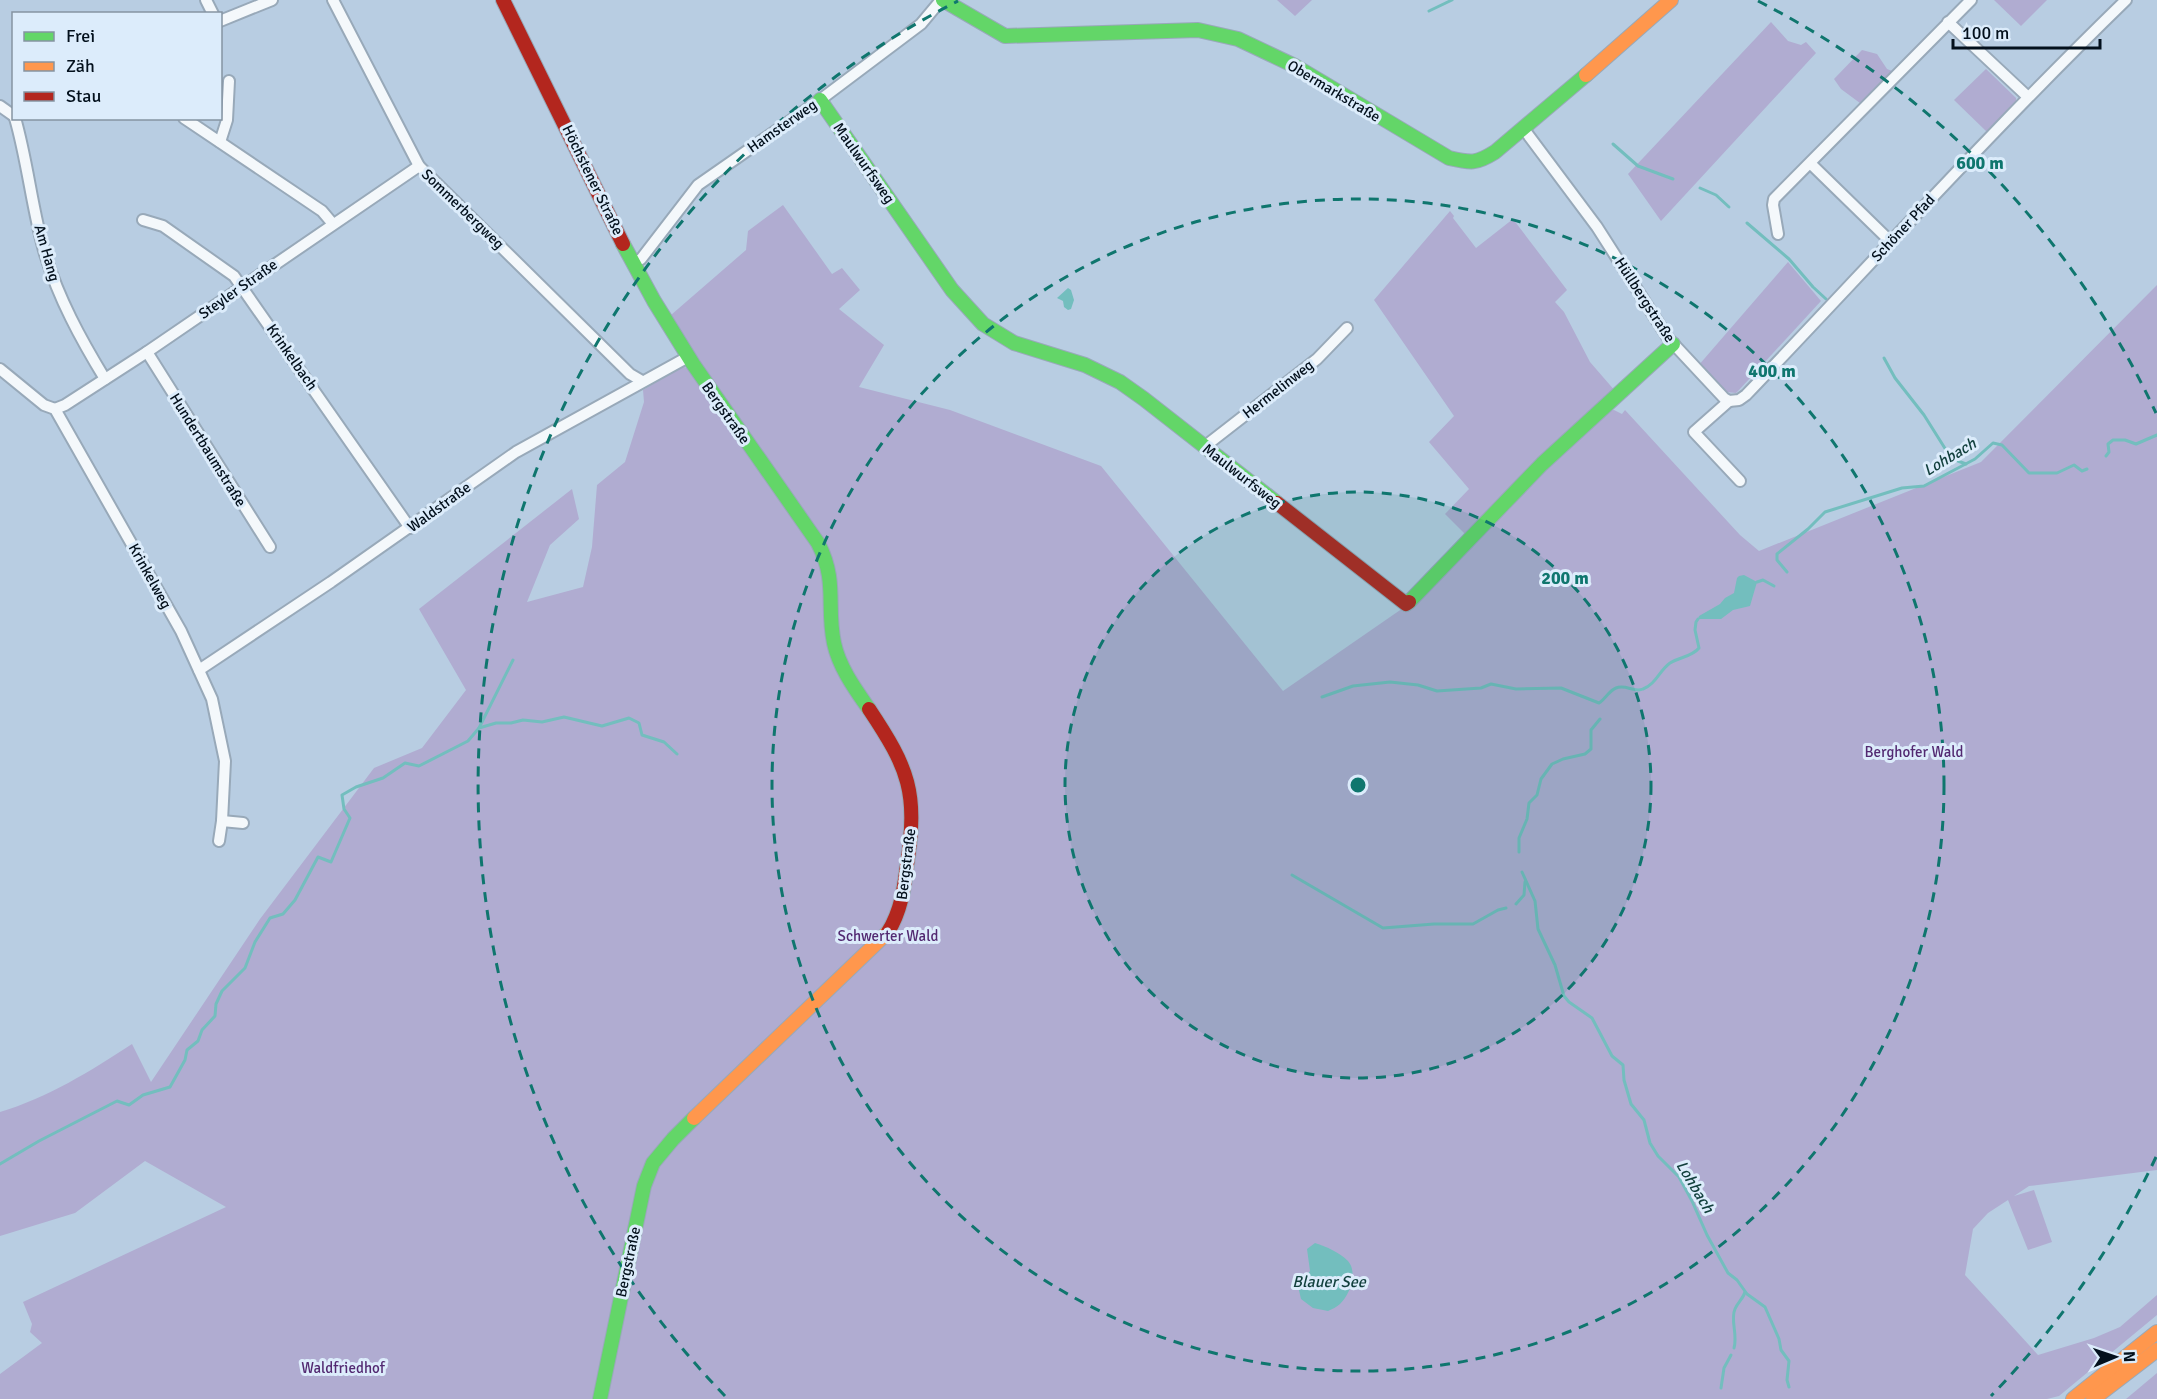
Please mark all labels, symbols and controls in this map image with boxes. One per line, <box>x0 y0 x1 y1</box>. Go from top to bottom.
legend <box>12 12 222 120</box>
scale bar <box>1953 12 2100 50</box>
text: 100 m <box>1962 22 2009 44</box>
text: Frei <box>66 25 95 47</box>
text: Zäh <box>66 55 95 77</box>
street label: Obermarkstraße <box>1284 56 1384 126</box>
text: Stau <box>66 85 101 107</box>
street label: Hamsterweg <box>744 95 820 157</box>
street label: Maulwurfsweg <box>829 119 899 207</box>
street label: Höchstener Straße <box>559 122 627 238</box>
text: 600 m <box>1956 152 2004 174</box>
street label: Sommerbergweg <box>418 165 508 253</box>
street label: Schöner Pfad <box>1867 191 1939 265</box>
street label: Am Hang <box>30 223 64 284</box>
street label: Hüllbergstraße <box>1611 254 1679 346</box>
street label: Steyler Straße <box>195 255 281 323</box>
street label: Krinkelbach <box>263 320 321 394</box>
street label: Hermelinweg <box>1239 356 1317 422</box>
text: 400 m <box>1748 360 1796 382</box>
street label: Bergstraße <box>698 379 754 447</box>
street label: Hundertbaumstraße <box>166 390 250 510</box>
water label: Lohbach <box>1920 433 1981 480</box>
street label: Maulwurfsweg <box>1199 440 1285 512</box>
street label: Waldstraße <box>404 478 474 536</box>
street label: Krinkelweg <box>125 540 175 612</box>
text: 200 m <box>1541 567 1589 589</box>
park label: Berghofer Wald <box>1864 743 1964 761</box>
centre of rings <box>1348 775 1368 795</box>
street label: Bergstraße <box>893 827 919 901</box>
park label: Schwerter Wald <box>838 927 938 945</box>
water label: Lohbach <box>1672 1157 1719 1218</box>
street label: Bergstraße <box>612 1225 644 1299</box>
water label: Blauer See <box>1292 1272 1367 1292</box>
north arrow <box>2085 1327 2145 1387</box>
text: N <box>2119 1351 2139 1362</box>
park label: Waldfriedhof <box>301 1359 386 1377</box>

